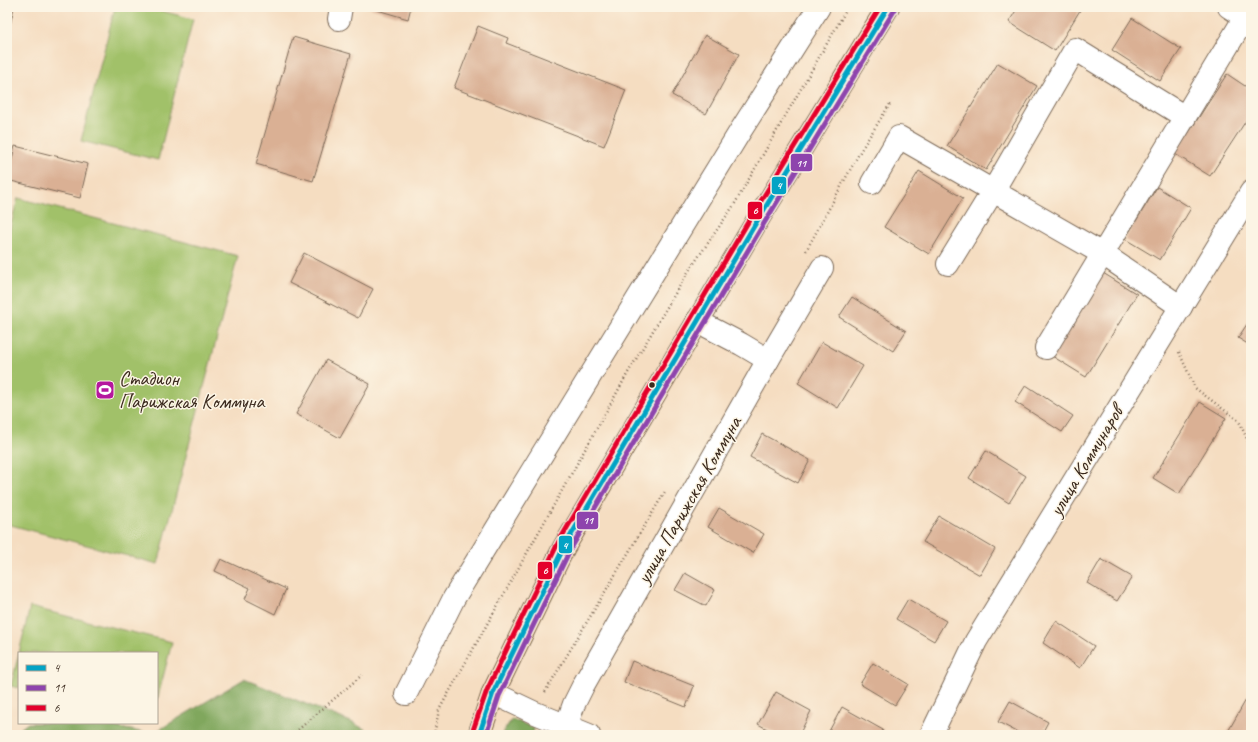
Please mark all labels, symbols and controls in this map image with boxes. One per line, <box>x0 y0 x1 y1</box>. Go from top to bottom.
line badge: 11 <box>790 153 813 172</box>
text: 11 <box>796 156 807 170</box>
line badge: 4 <box>771 176 787 195</box>
text: 4 <box>777 178 784 192</box>
line badge: 6 <box>747 201 763 220</box>
text: 6 <box>752 203 758 217</box>
place label: Стадион Парижская Коммуна <box>119 366 266 414</box>
sports icon: Стадион Парижская Коммуна <box>94 379 116 401</box>
unlabelled marker <box>647 380 657 390</box>
street label: улица Коммунаров <box>1043 397 1131 521</box>
street label: улица Парижская Коммуна <box>630 411 748 589</box>
line badge: 11 <box>576 511 599 530</box>
text: 11 <box>583 513 594 527</box>
line badge: 4 <box>558 535 573 554</box>
text: 4 <box>563 538 570 552</box>
line badge: 6 <box>537 561 553 580</box>
text: 6 <box>542 563 548 577</box>
legend <box>18 652 158 724</box>
text: 4 <box>54 660 61 676</box>
text: 11 <box>54 680 65 696</box>
text: 6 <box>54 700 60 716</box>

